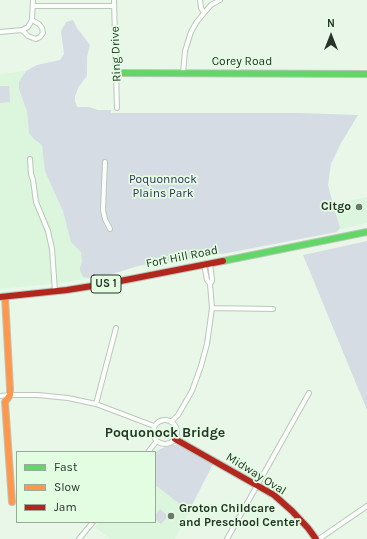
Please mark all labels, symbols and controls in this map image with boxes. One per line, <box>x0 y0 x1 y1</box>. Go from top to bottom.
north arrow <box>311 16 351 56</box>
text: N <box>327 17 335 30</box>
street label: Ring Drive <box>108 26 124 82</box>
street label: Corey Road <box>212 55 272 69</box>
park label: Poquonnock Plains Park <box>129 173 197 201</box>
place label: Citgo <box>321 200 351 214</box>
marker: Citgo <box>354 202 364 212</box>
street label: Fort Hill Road <box>145 243 219 271</box>
road number: US 1 <box>91 275 121 293</box>
district label: Poquonock Bridge <box>105 425 225 441</box>
street label: Midway Oval <box>223 450 289 498</box>
legend <box>16 451 156 523</box>
text: Fast <box>54 460 77 474</box>
text: Slow <box>54 480 80 494</box>
text: Jam <box>54 500 77 514</box>
place label: Groton Childcare and Preschool Center <box>179 502 300 530</box>
marker: Groton Childcare and Preschool Center <box>166 511 176 521</box>

